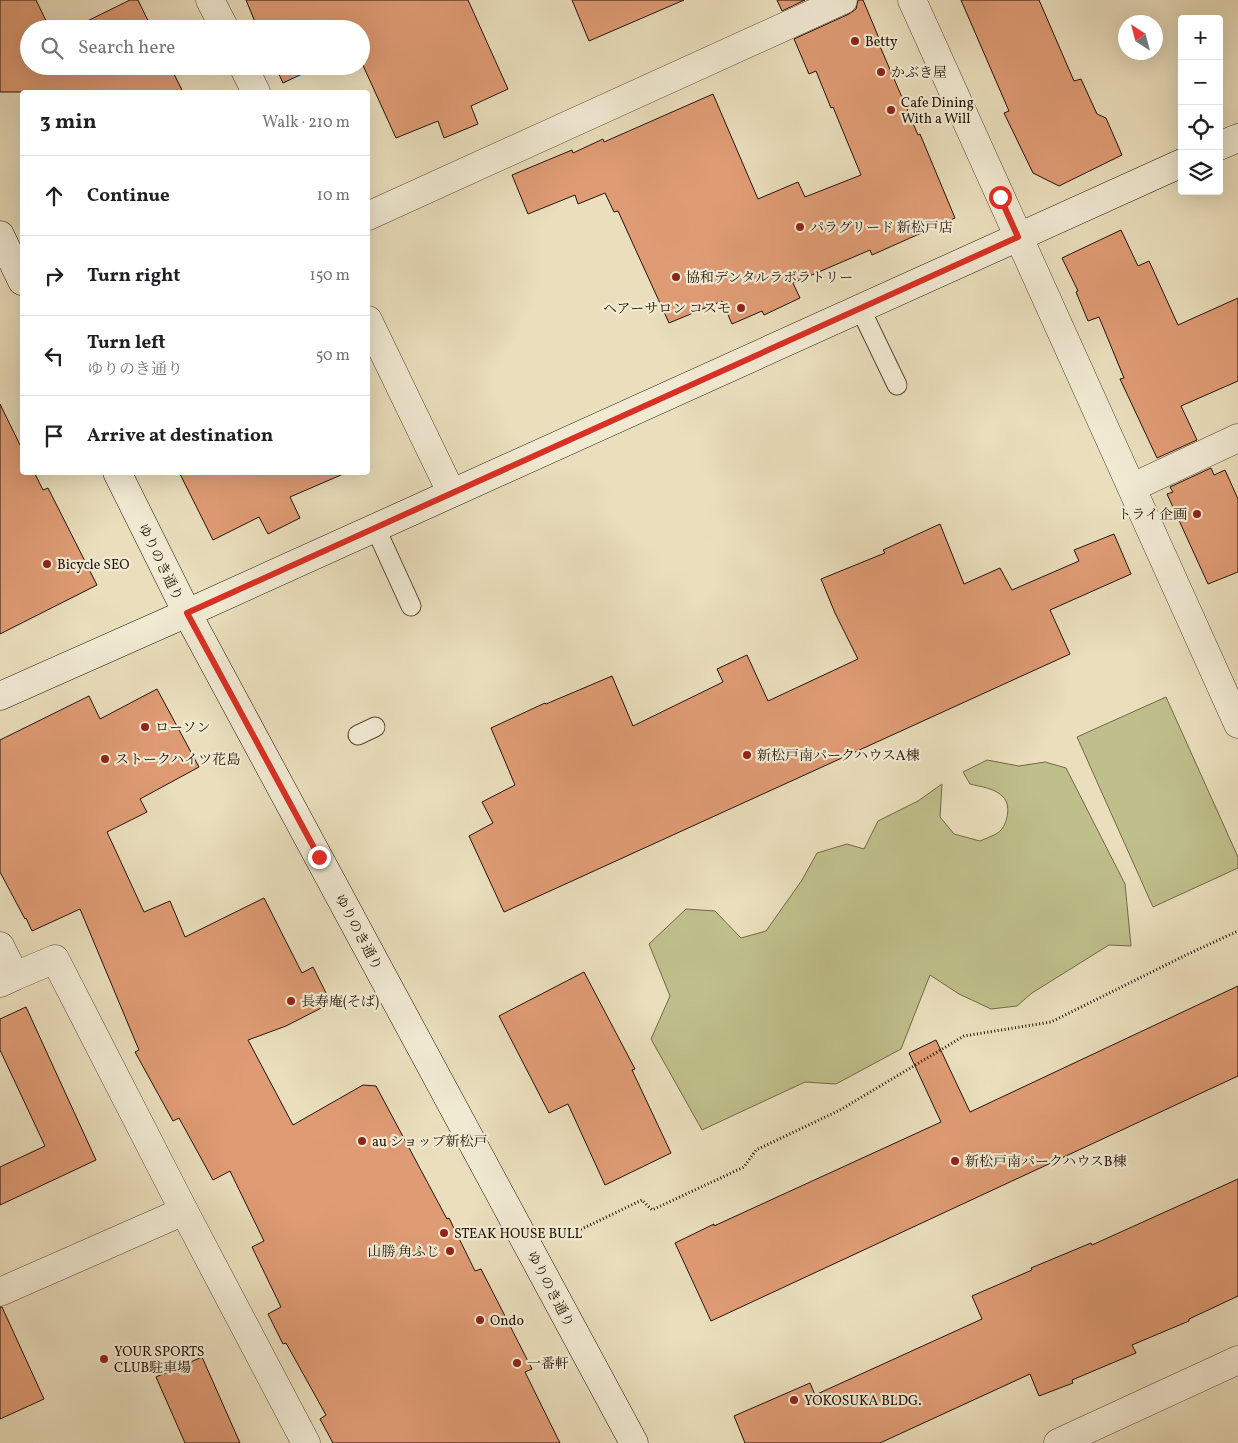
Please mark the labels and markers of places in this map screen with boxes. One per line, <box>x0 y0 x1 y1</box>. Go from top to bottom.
place label: Betty <box>865 33 898 52</box>
marker: Betty <box>849 35 861 47</box>
place label: かぶき屋 <box>891 64 947 83</box>
marker: かぶき屋 <box>875 66 887 78</box>
place label: Cafe Dining With a Will <box>901 94 974 129</box>
marker: Cafe Dining With a Will <box>885 104 897 116</box>
place label: パラグリード 新松戸店 <box>810 219 953 238</box>
marker: パラグリード 新松戸店 <box>794 221 806 233</box>
place label: 協和デンタルラボラトリー <box>686 269 853 288</box>
marker: 協和デンタルラボラトリー <box>670 271 682 283</box>
place label: ヘアーサロン コスモ <box>603 300 731 319</box>
marker: ヘアーサロン コスモ <box>735 302 747 314</box>
place label: トライ企画 <box>1117 506 1187 525</box>
marker: トライ企画 <box>1191 508 1203 520</box>
place label: Bicycle SEO <box>57 556 130 575</box>
marker: Bicycle SEO <box>41 558 53 570</box>
place label: ローソン <box>155 719 210 738</box>
marker: ローソン <box>139 721 151 733</box>
place label: 新松戸南パークハウスA棟 <box>757 747 920 766</box>
marker: 新松戸南パークハウスA棟 <box>741 749 753 761</box>
place label: ストークハイツ花島 <box>115 751 240 770</box>
marker: ストークハイツ花島 <box>99 753 111 765</box>
place label: 長寿庵(そば) <box>301 993 379 1012</box>
marker: 長寿庵(そば) <box>285 995 297 1007</box>
place label: au ショップ新松戸 <box>372 1133 487 1152</box>
marker: au ショップ新松戸 <box>356 1135 368 1147</box>
place label: 新松戸南パークハウスB棟 <box>965 1153 1126 1172</box>
marker: 新松戸南パークハウスB棟 <box>949 1155 961 1167</box>
place label: STEAK HOUSE BULL <box>454 1225 583 1244</box>
marker: STEAK HOUSE BULL <box>438 1227 450 1239</box>
place label: 山勝 角ふじ <box>367 1243 440 1262</box>
marker: 山勝 角ふじ <box>444 1245 456 1257</box>
place label: Ondo <box>490 1312 524 1331</box>
marker: Ondo <box>474 1314 486 1326</box>
place label: YOUR SPORTS CLUB駐車場 <box>114 1343 204 1378</box>
marker: YOUR SPORTS CLUB駐車場 <box>98 1353 110 1365</box>
place label: 一番軒 <box>527 1355 569 1374</box>
marker: 一番軒 <box>511 1357 523 1369</box>
place label: YOKOSUKA BLDG. <box>804 1392 921 1411</box>
marker: YOKOSUKA BLDG. <box>788 1394 800 1406</box>

